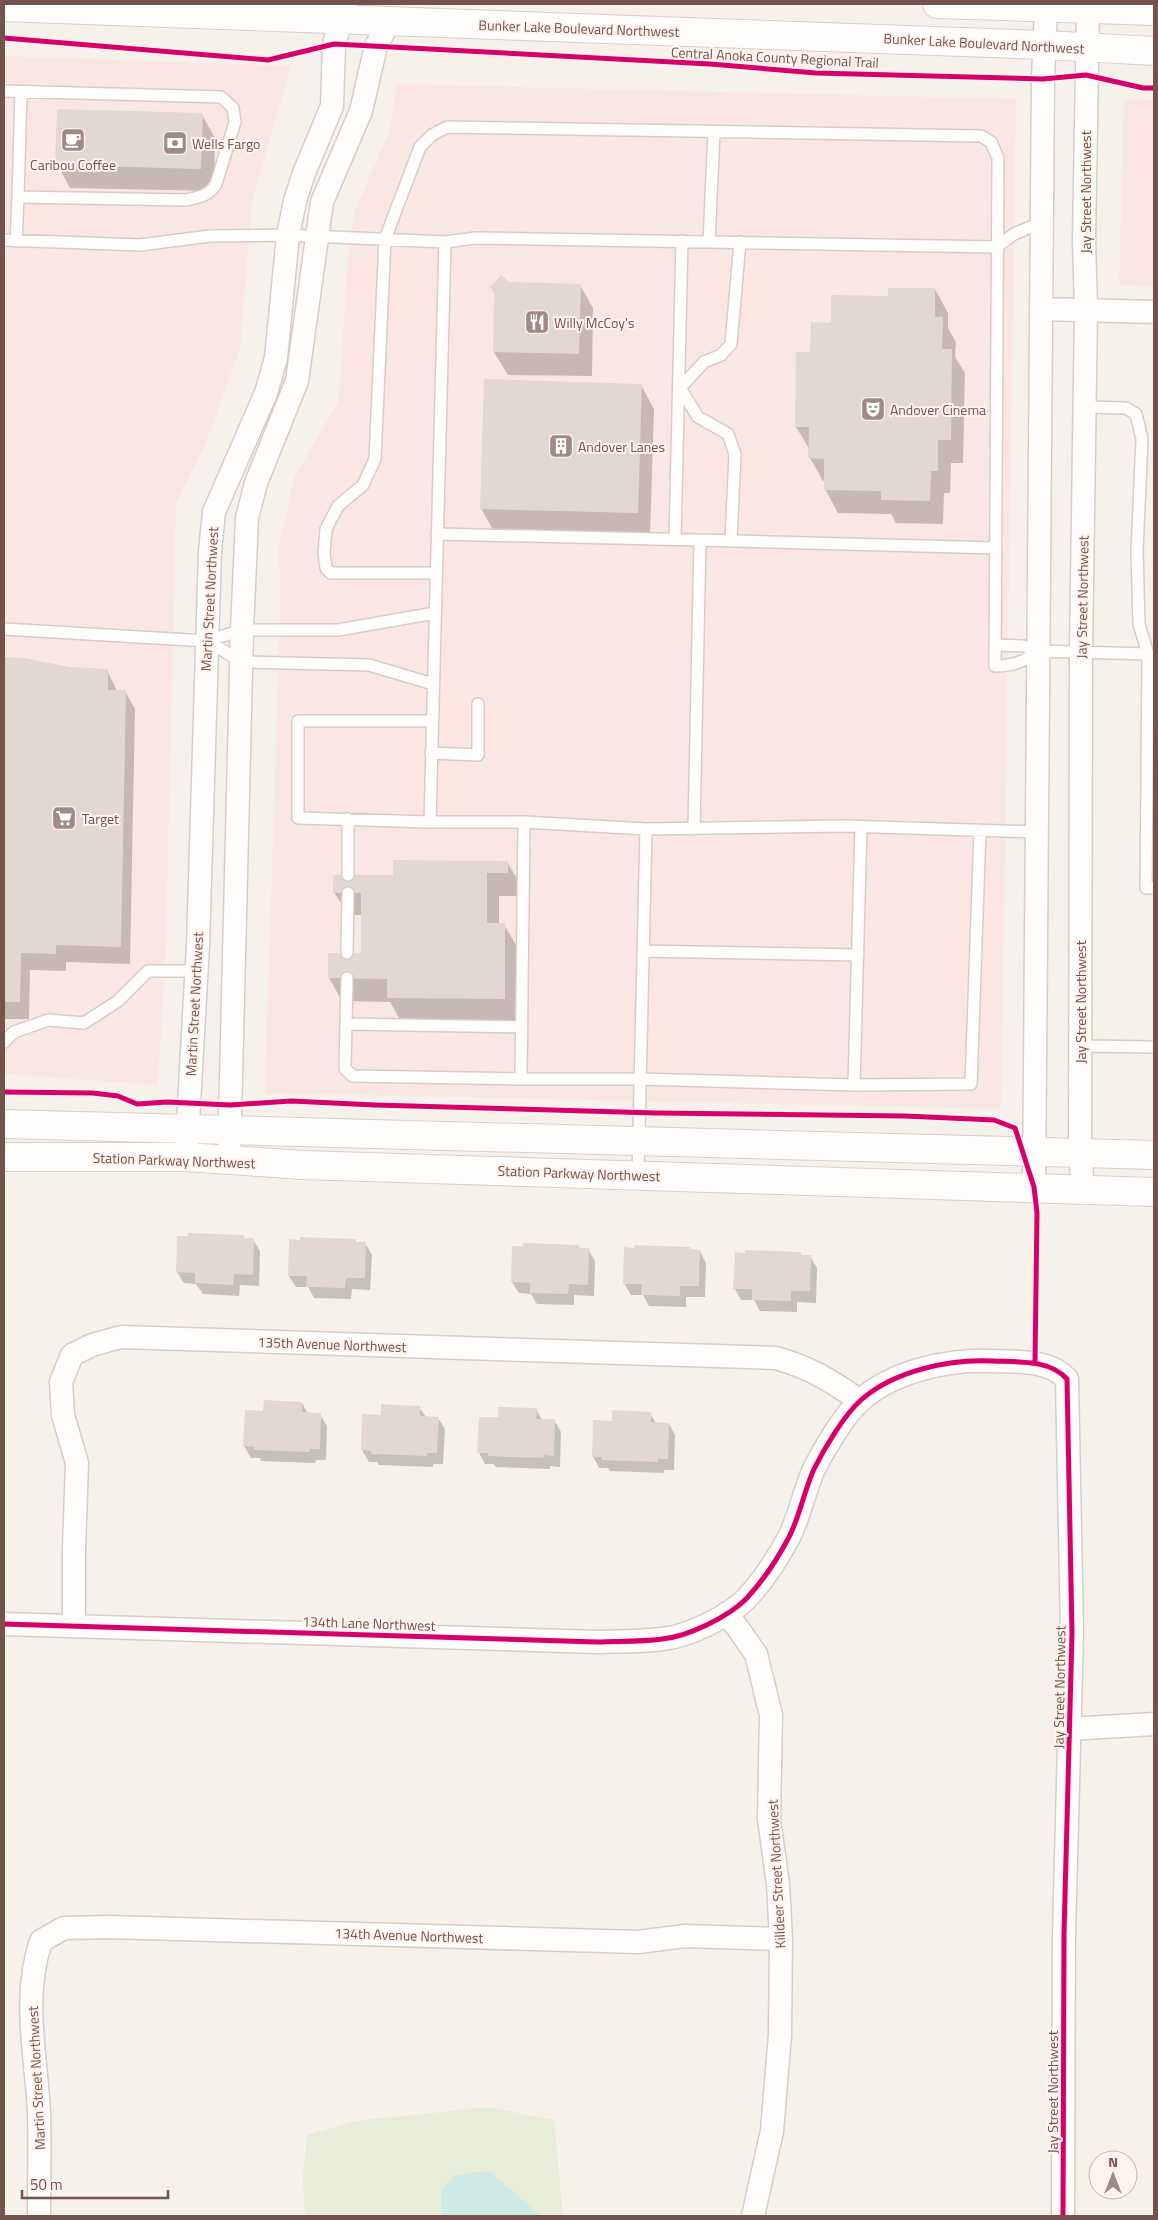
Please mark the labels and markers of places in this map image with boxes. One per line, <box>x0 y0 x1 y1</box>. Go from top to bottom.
cafe icon: Caribou Coffee <box>60 127 86 153</box>
bank icon: Wells Fargo <box>162 130 188 156</box>
place label: Wells Fargo <box>192 133 261 154</box>
place label: Caribou Coffee <box>30 154 116 175</box>
restaurant icon: Willy McCoy's <box>524 309 550 335</box>
place label: Willy McCoy's <box>554 312 634 333</box>
theatre icon: Andover Cinema <box>860 396 886 422</box>
place label: Andover Cinema <box>890 399 986 420</box>
building icon: Andover Lanes <box>548 433 574 459</box>
place label: Andover Lanes <box>578 436 665 457</box>
supermarket icon: Target <box>51 805 77 831</box>
place label: Target <box>82 808 119 829</box>

